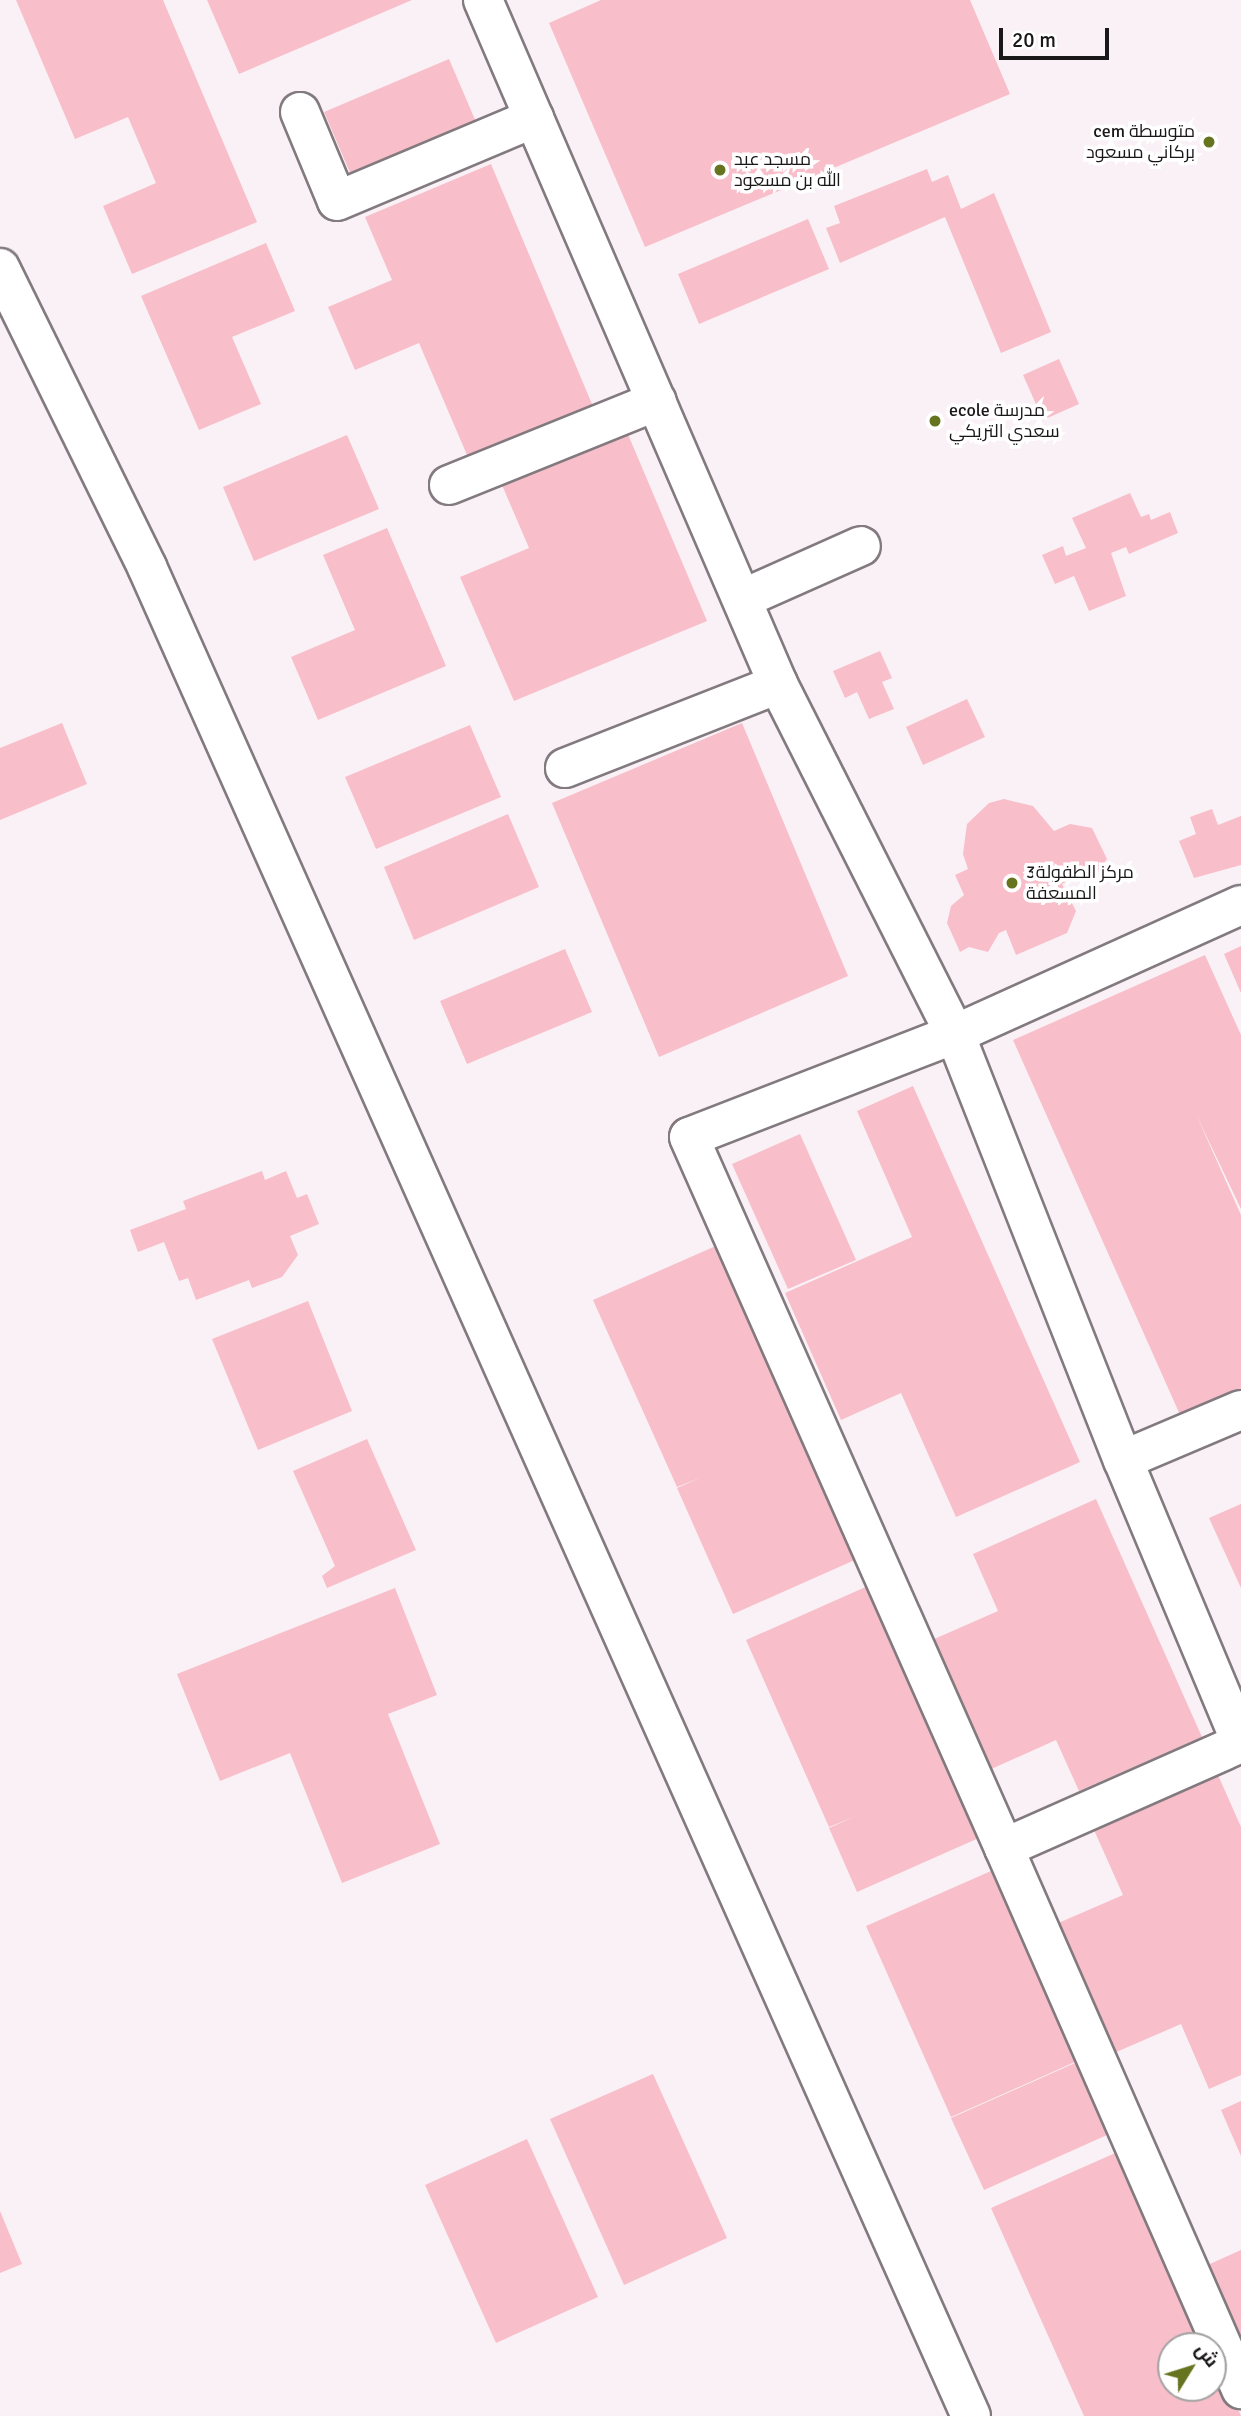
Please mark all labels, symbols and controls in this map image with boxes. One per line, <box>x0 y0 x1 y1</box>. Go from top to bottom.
scale bar <box>1003 14 1113 58</box>
text: 20 m <box>1012 27 1056 53</box>
place label: cem متوسطة بركاني مسعود <box>1086 121 1195 164</box>
marker: cem متوسطة بركاني مسعود <box>1201 134 1217 150</box>
place label: مسجد عبد الله بن مسعود <box>734 149 841 192</box>
marker: مسجد عبد الله بن مسعود <box>712 162 728 178</box>
place label: ecole مدرسة سعدي التريكي <box>949 400 1060 442</box>
marker: ecole مدرسة سعدي التريكي <box>927 413 943 429</box>
place label: 3مركز الطفولة المسعفة <box>1026 862 1134 904</box>
marker: 3مركز الطفولة المسعفة <box>1004 875 1020 891</box>
north arrow <box>1157 2332 1227 2402</box>
text: ش <box>1190 2338 1224 2372</box>

